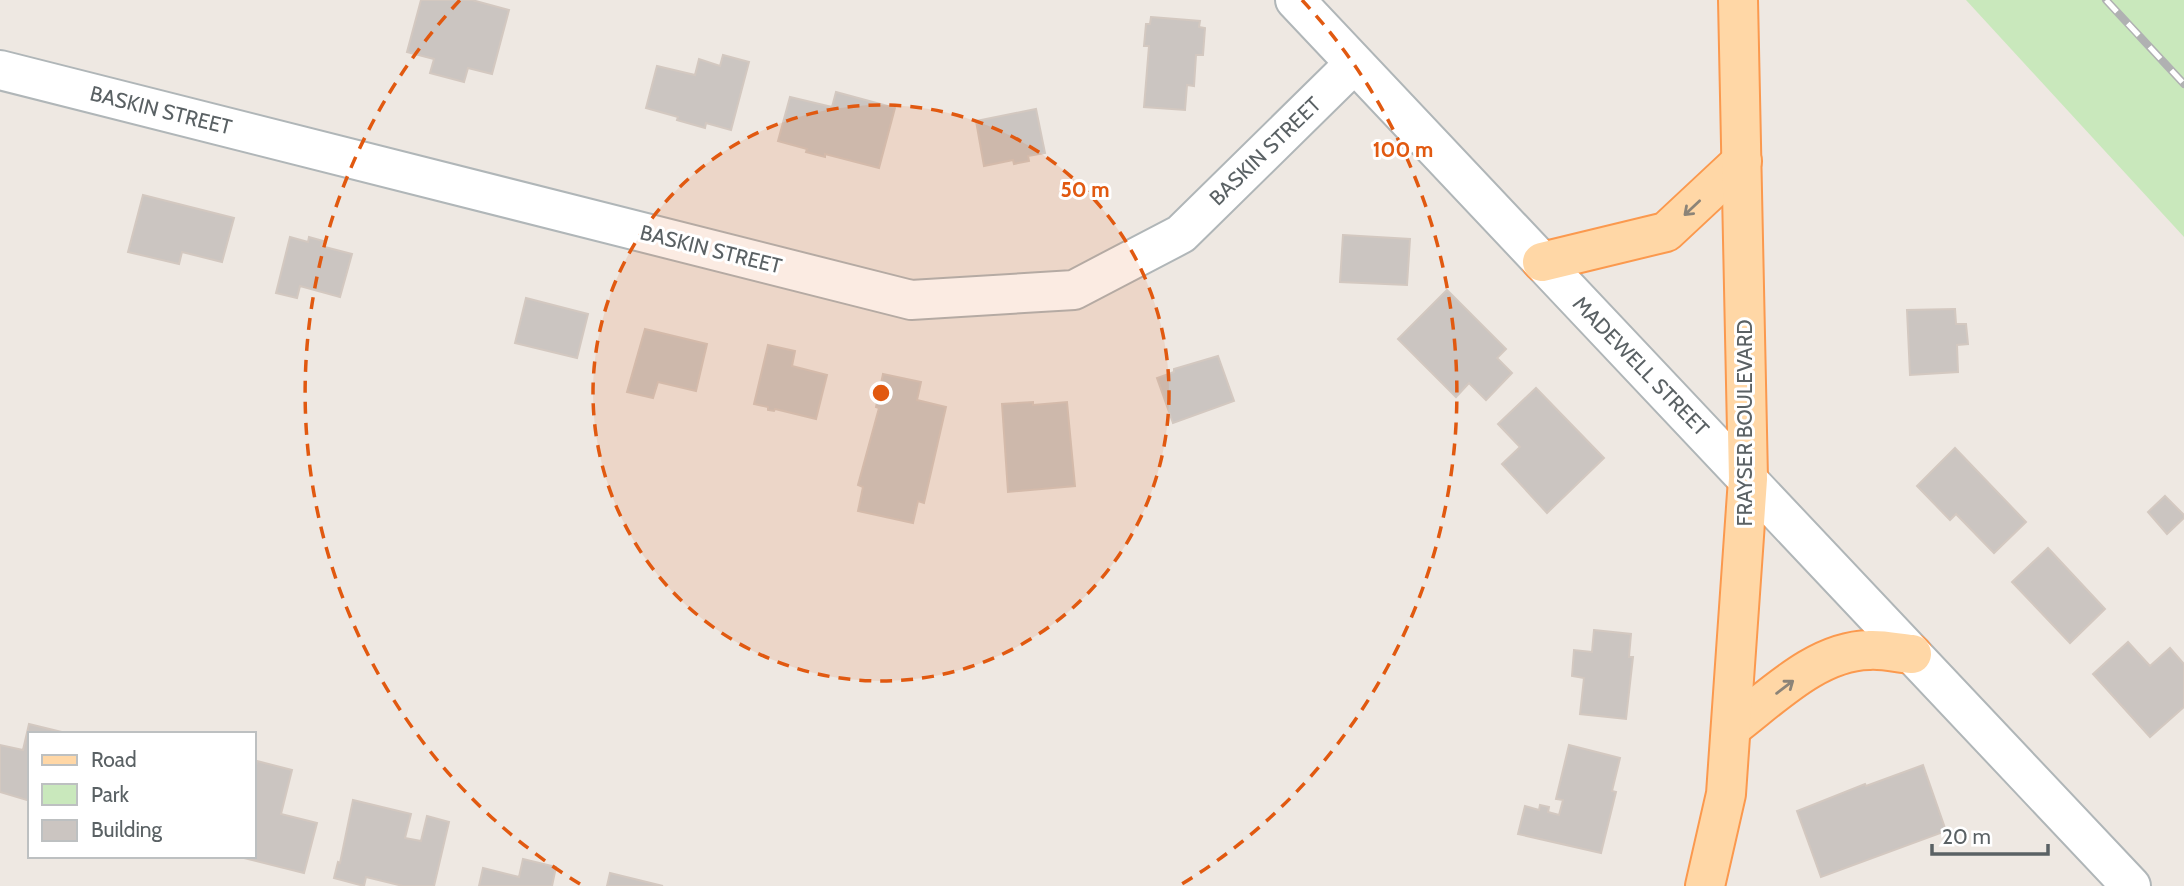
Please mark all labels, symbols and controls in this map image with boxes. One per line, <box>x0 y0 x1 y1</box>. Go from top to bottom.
street label: BASKIN STREET <box>88 80 234 140</box>
street label: BASKIN STREET <box>1204 92 1326 210</box>
text: 100 m <box>1373 137 1433 162</box>
text: 50 m <box>1060 177 1110 202</box>
one-way arrow <box>1684 199 1701 216</box>
street label: BASKIN STREET <box>638 219 784 279</box>
street label: MADEWELL STREET <box>1568 291 1714 441</box>
street label: FRAYSER BOULEVARD <box>1732 319 1757 527</box>
centre of rings <box>869 381 893 405</box>
one-way arrow <box>1775 680 1794 694</box>
legend <box>28 732 256 858</box>
text: Road <box>91 747 137 772</box>
text: Park <box>91 782 129 807</box>
scale bar <box>1932 812 2048 856</box>
text: Building <box>91 817 163 842</box>
text: 20 m <box>1942 824 1991 849</box>

